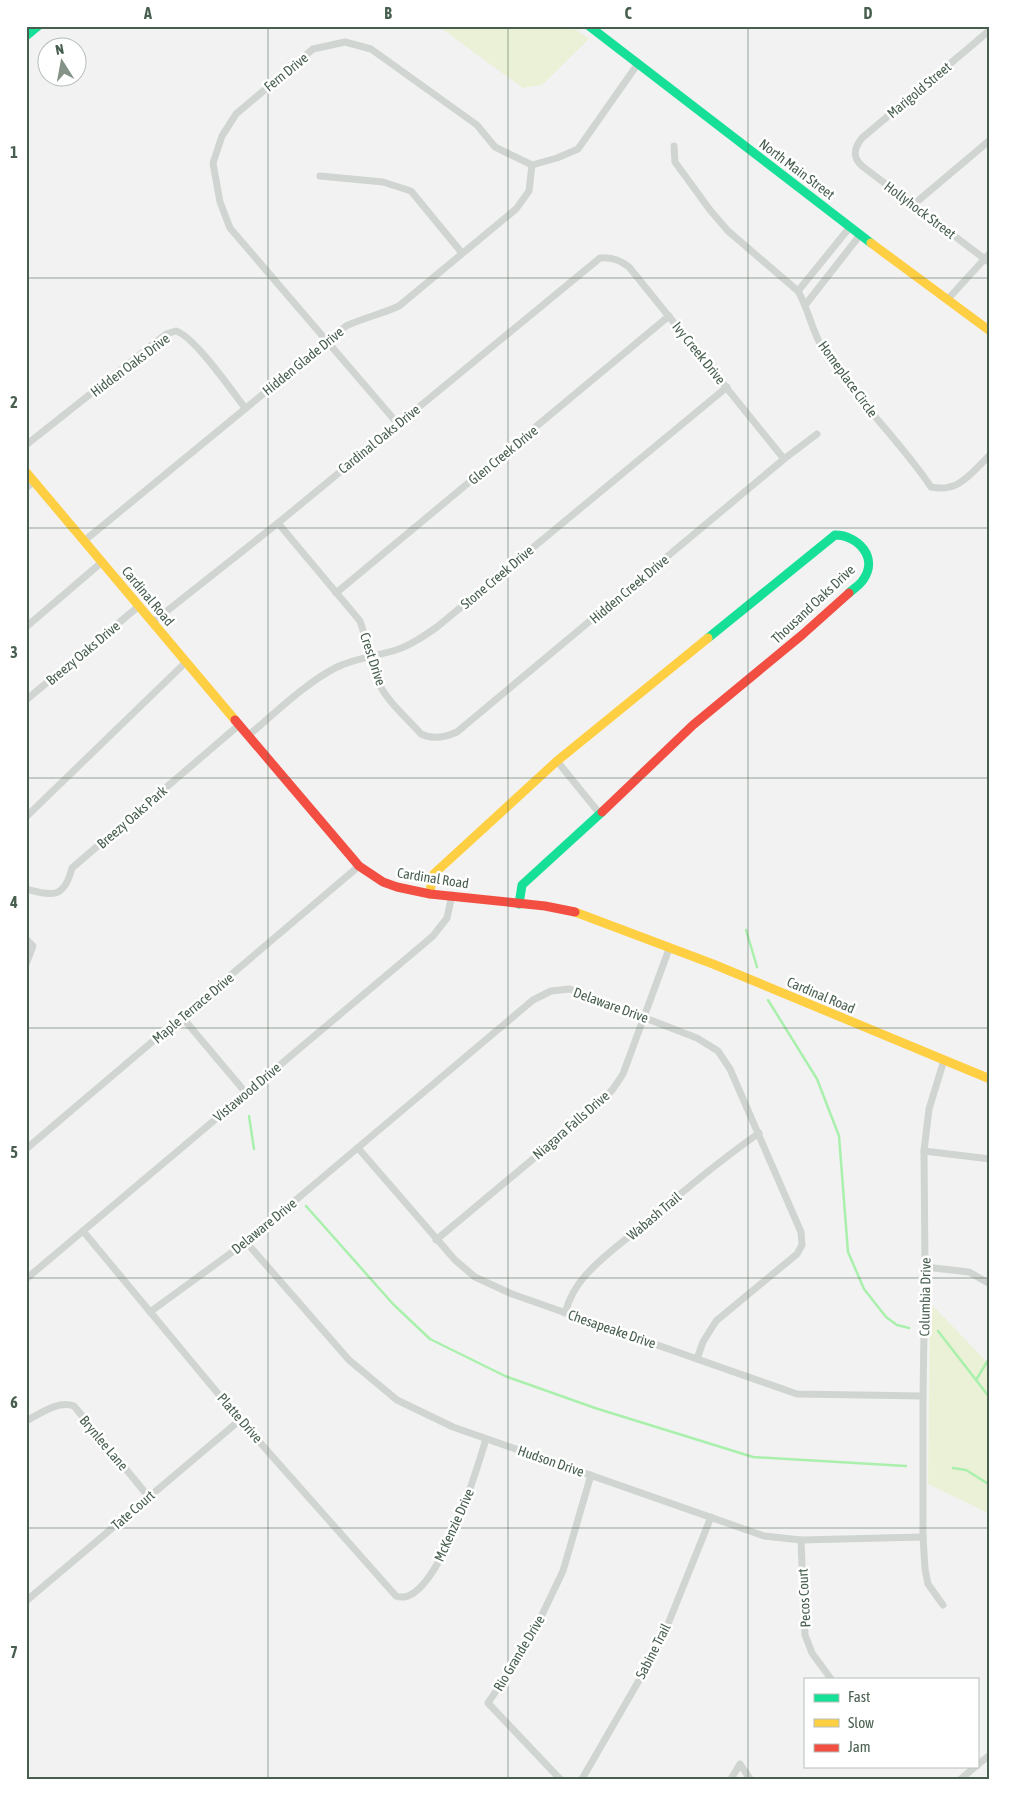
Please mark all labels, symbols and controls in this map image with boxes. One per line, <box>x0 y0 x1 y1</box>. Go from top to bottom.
text: A <box>143 4 152 22</box>
text: B <box>384 4 392 22</box>
text: C <box>624 4 632 22</box>
text: D <box>864 4 873 22</box>
north arrow <box>38 38 88 88</box>
text: N <box>54 41 65 58</box>
street label: Fern Drive <box>261 50 311 94</box>
street label: Marigold Street <box>884 59 954 121</box>
street label: North Main Street <box>756 135 838 203</box>
text: 1 <box>10 143 18 161</box>
street label: Hollyhock Street <box>881 178 959 242</box>
street label: Ivy Creek Drive <box>669 319 729 387</box>
street label: Hidden Glade Drive <box>259 323 347 399</box>
street label: Hidden Oaks Drive <box>87 330 173 400</box>
street label: Homeplace Circle <box>815 338 881 420</box>
text: 2 <box>10 393 18 411</box>
street label: Cardinal Oaks Drive <box>335 401 423 477</box>
street label: Glen Creek Drive <box>465 422 541 488</box>
street label: Stone Creek Drive <box>457 542 537 612</box>
street label: Hidden Creek Drive <box>586 551 672 627</box>
street label: Thousand Oaks Drive <box>768 561 858 647</box>
street label: Cardinal Road <box>119 563 177 629</box>
street label: Breezy Oaks Drive <box>43 618 123 688</box>
street label: Crest Drive <box>357 630 389 688</box>
text: 3 <box>10 643 18 661</box>
street label: Breezy Oaks Park <box>94 782 170 852</box>
street label: Cardinal Road <box>396 864 470 892</box>
text: 4 <box>9 893 18 911</box>
street label: Maple Terrace Drive <box>149 969 237 1047</box>
street label: Cardinal Road <box>785 973 857 1017</box>
street label: Delaware Drive <box>571 984 651 1026</box>
street label: Vistawood Drive <box>210 1059 284 1125</box>
street label: Niagara Falls Drive <box>530 1088 612 1162</box>
text: 5 <box>10 1143 18 1161</box>
street label: Wabash Trail <box>624 1189 684 1243</box>
street label: Delaware Drive <box>228 1195 300 1257</box>
street label: Columbia Drive <box>916 1257 934 1337</box>
street label: Chesapeake Drive <box>566 1307 658 1351</box>
street label: Platte Drive <box>214 1390 266 1446</box>
text: 6 <box>10 1393 18 1411</box>
street label: Brynlee Lane <box>76 1412 132 1474</box>
street label: Hudson Drive <box>516 1442 586 1480</box>
street label: McKenzie Drive <box>431 1486 477 1564</box>
street label: Tate Court <box>108 1487 158 1533</box>
street label: Pecos Court <box>794 1568 814 1628</box>
street label: Rio Grande Drive <box>490 1612 548 1694</box>
street label: Sabine Trail <box>632 1620 674 1681</box>
text: 7 <box>10 1643 18 1661</box>
legend <box>804 1678 978 1768</box>
text: Fast <box>848 1688 870 1705</box>
text: Slow <box>848 1714 874 1731</box>
text: Jam <box>848 1738 871 1755</box>

